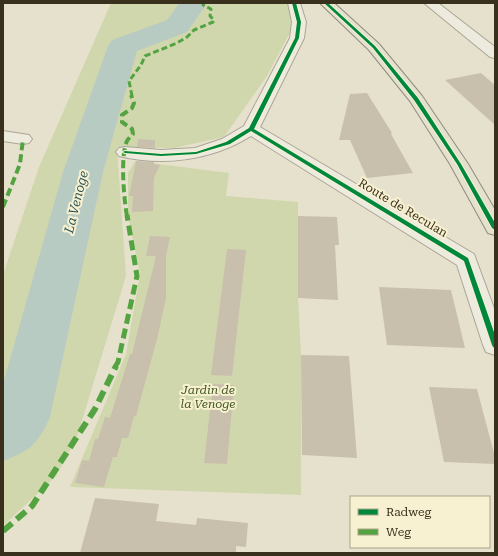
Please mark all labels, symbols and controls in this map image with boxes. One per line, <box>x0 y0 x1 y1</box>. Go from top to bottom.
water label: La Venoge <box>61 169 91 236</box>
street label: Route de Reculan <box>356 176 450 240</box>
park label: Jardin de la Venoge <box>180 383 235 411</box>
legend <box>350 496 490 548</box>
text: Radweg <box>386 505 432 519</box>
text: Weg <box>386 525 411 539</box>

